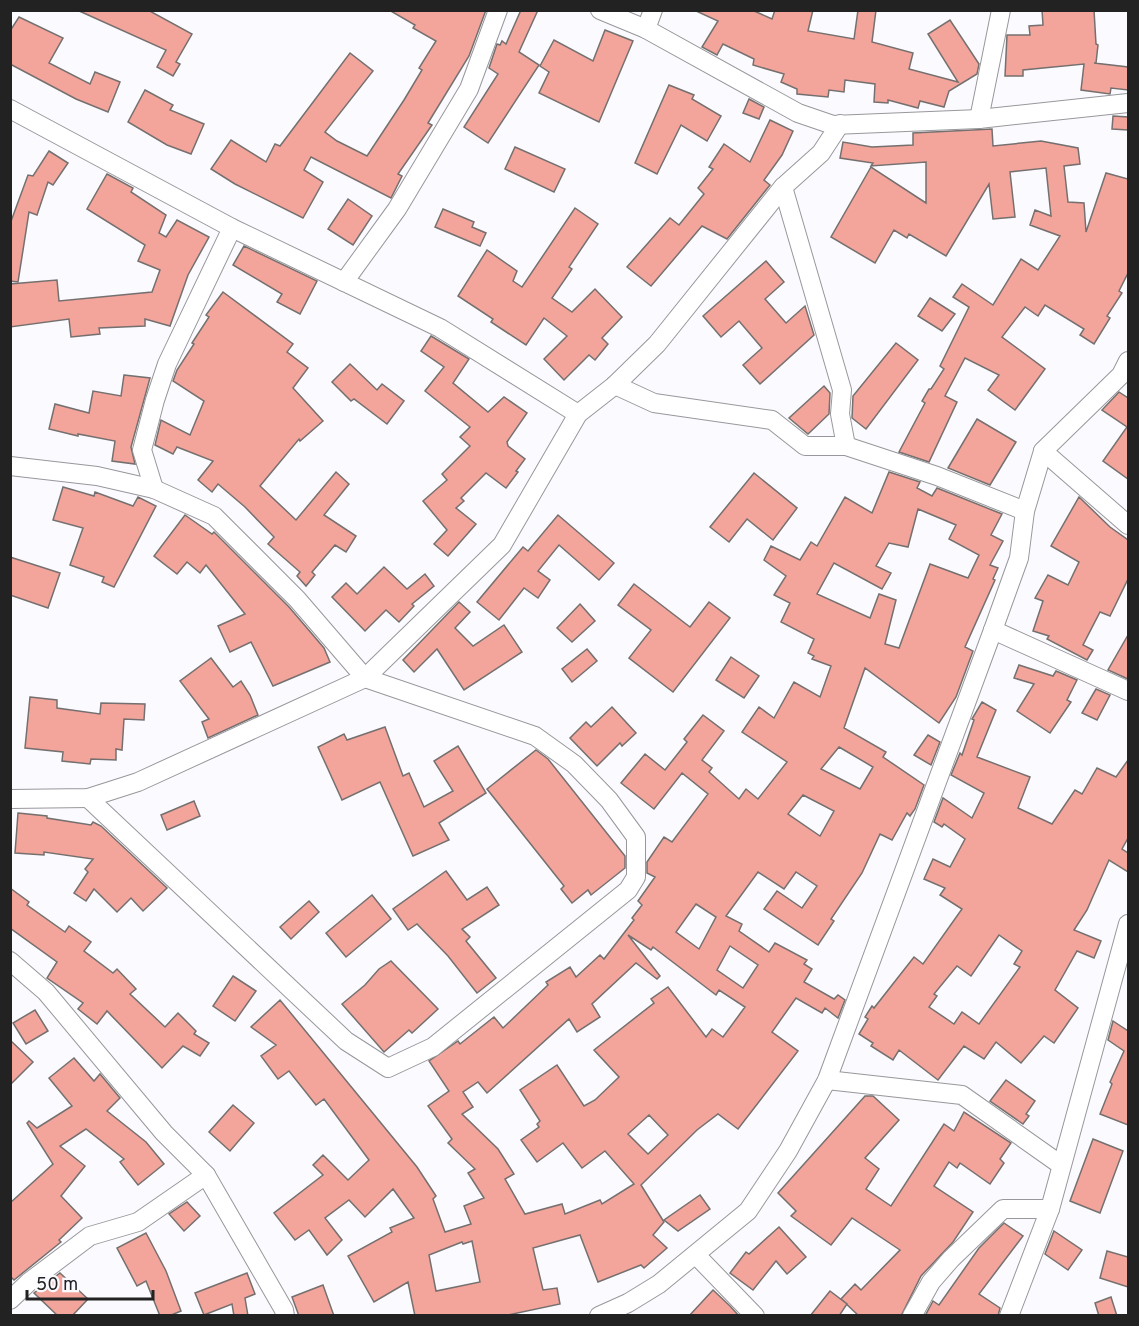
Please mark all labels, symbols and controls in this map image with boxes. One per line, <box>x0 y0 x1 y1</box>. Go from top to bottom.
scale bar <box>27 1263 153 1301</box>
text: 50 m <box>36 1274 78 1297</box>

